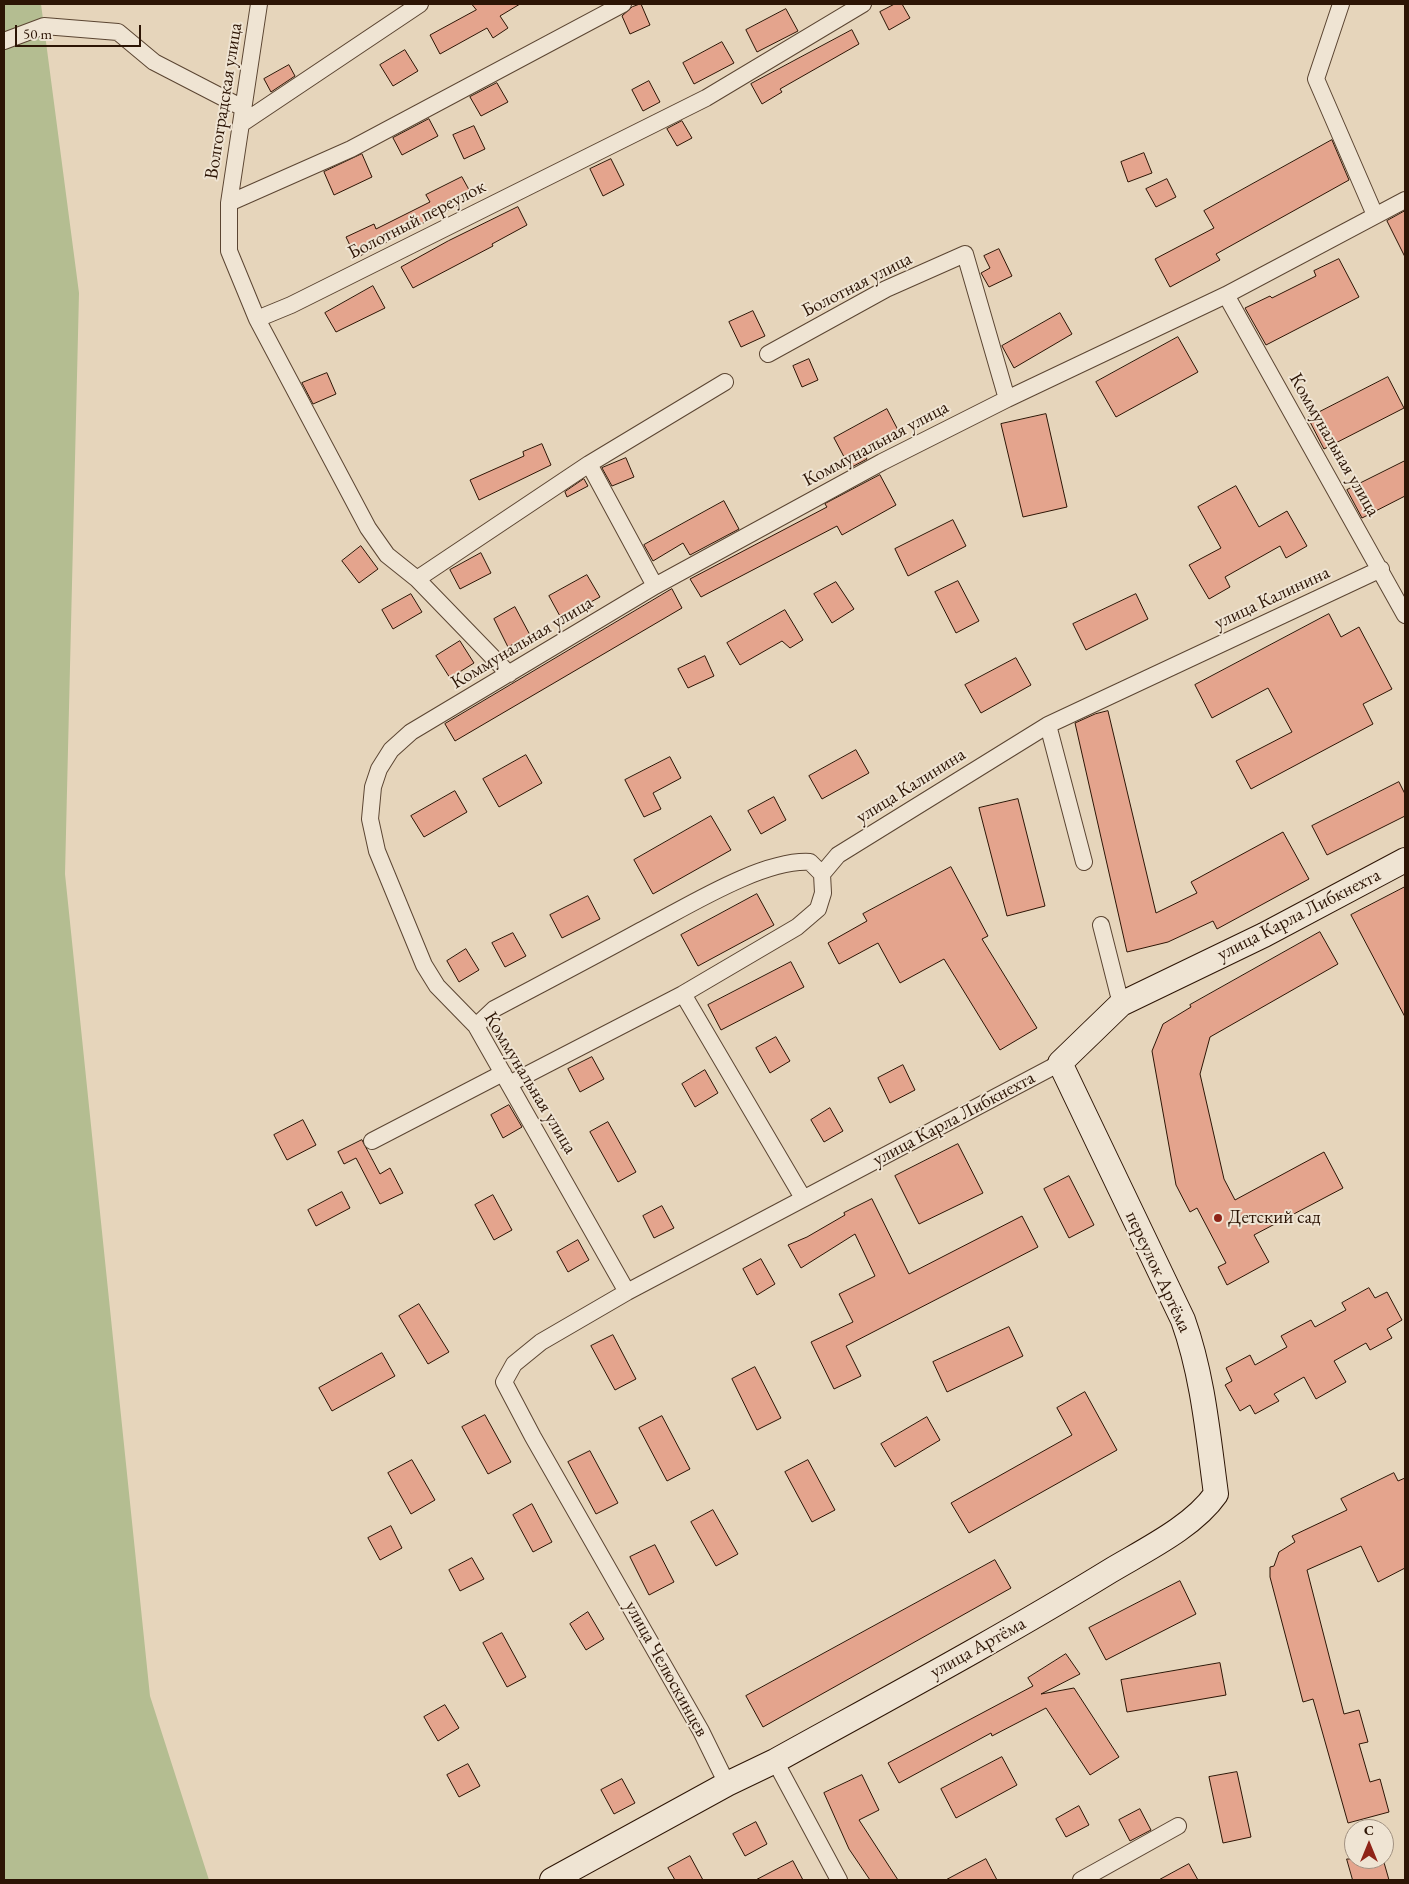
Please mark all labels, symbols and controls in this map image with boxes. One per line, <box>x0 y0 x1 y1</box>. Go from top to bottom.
scale bar <box>18 15 144 47</box>
street label: Волгоградская улица <box>200 21 248 181</box>
text: 50 m <box>23 24 52 43</box>
street label: Болотный переулок <box>344 175 490 265</box>
street label: Болотная улица <box>798 247 916 323</box>
street label: Коммунальная улица <box>1284 369 1384 521</box>
street label: Коммунальная улица <box>799 396 953 492</box>
street label: улица Калинина <box>1211 561 1333 635</box>
street label: Коммунальная улица <box>447 592 597 694</box>
street label: улица Калинина <box>852 743 970 829</box>
street label: улица Карла Либкнехта <box>1213 864 1385 966</box>
street label: Коммунальная улица <box>479 1008 581 1158</box>
street label: улица Карла Либкнехта <box>869 1067 1039 1171</box>
place label: Детский сад <box>1228 1207 1321 1229</box>
street label: переулок Артёма <box>1120 1208 1196 1336</box>
marker: Детский сад <box>1212 1212 1224 1224</box>
street label: улица Челюскинцев <box>619 1597 713 1741</box>
street label: улица Артёма <box>926 1612 1030 1684</box>
north arrow <box>1344 1819 1394 1869</box>
text: С <box>1364 1821 1374 1839</box>

